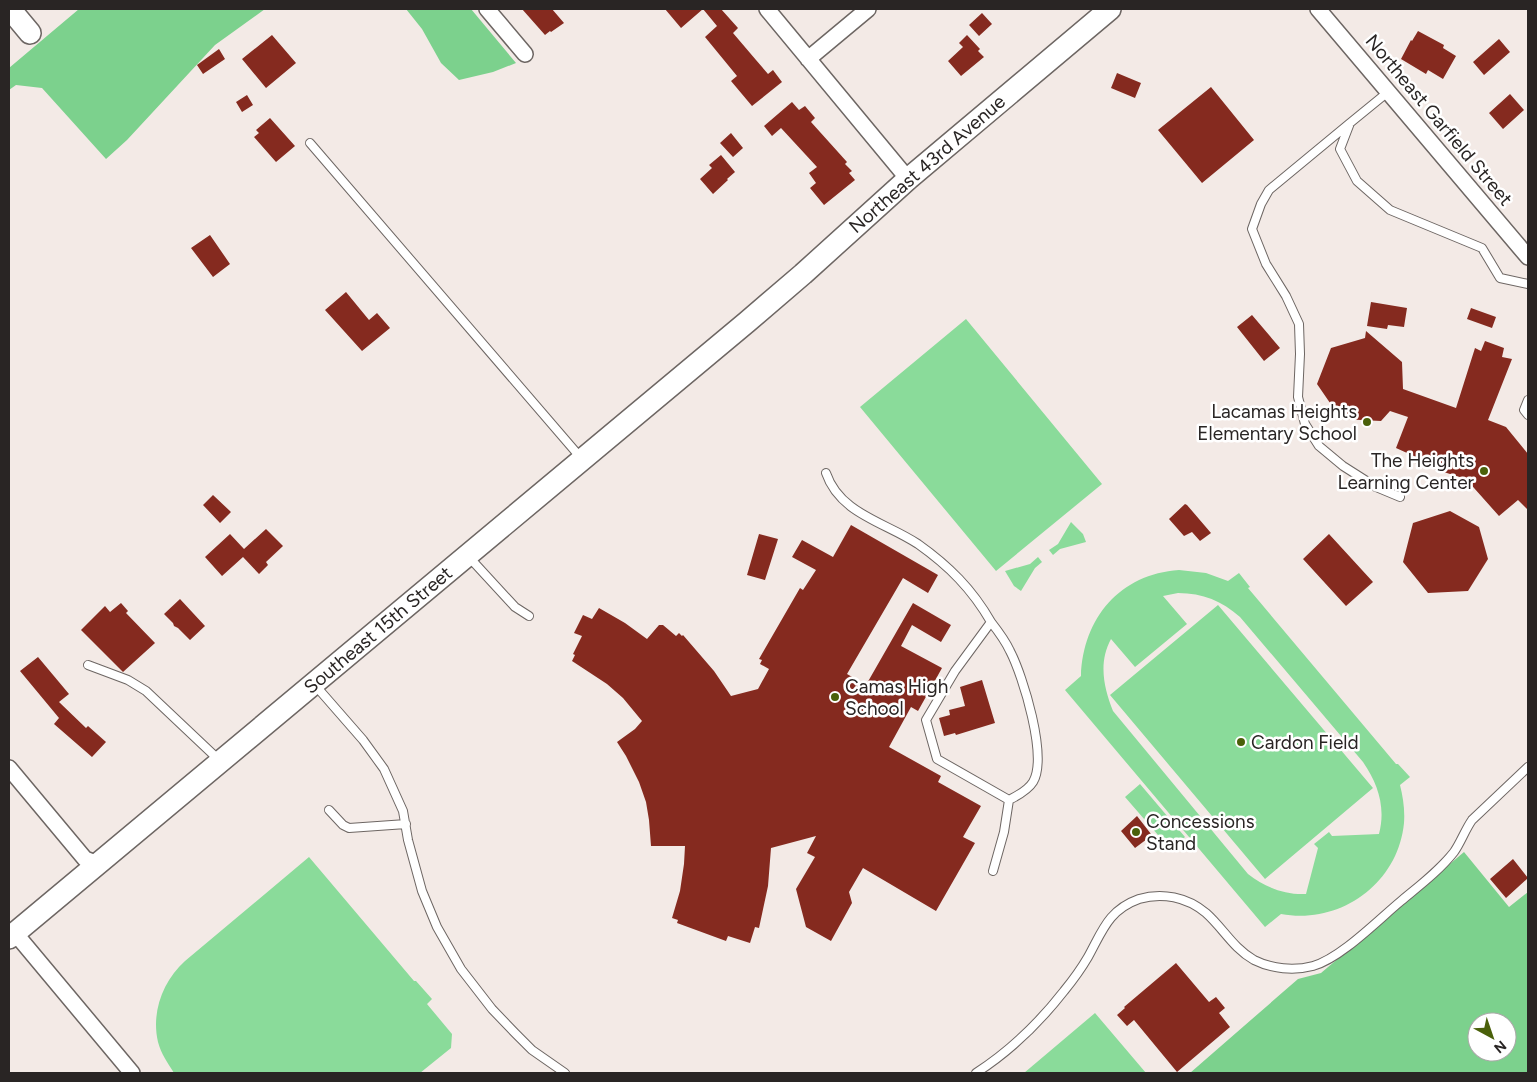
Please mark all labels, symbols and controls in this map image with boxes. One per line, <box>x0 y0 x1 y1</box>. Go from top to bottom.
street label: Northeast Garfield Street <box>1361 30 1517 210</box>
street label: Northeast 43rd Avenue <box>844 90 1010 238</box>
place label: Lacamas Heights Elementary School <box>1197 400 1357 445</box>
marker: Lacamas Heights Elementary School <box>1361 416 1373 428</box>
place label: The Heights Learning Center <box>1338 449 1475 494</box>
marker: The Heights Learning Center <box>1478 465 1490 477</box>
street label: Southeast 15th Street <box>299 561 457 699</box>
place label: Camas High School <box>845 675 948 720</box>
marker: Camas High School <box>829 691 841 703</box>
place label: Cardon Field <box>1251 731 1359 754</box>
marker: Cardon Field <box>1235 736 1247 748</box>
place label: Concessions Stand <box>1146 810 1255 855</box>
marker: Concessions Stand <box>1130 826 1142 838</box>
north arrow <box>1467 1012 1517 1062</box>
text: N <box>1490 1037 1510 1057</box>

